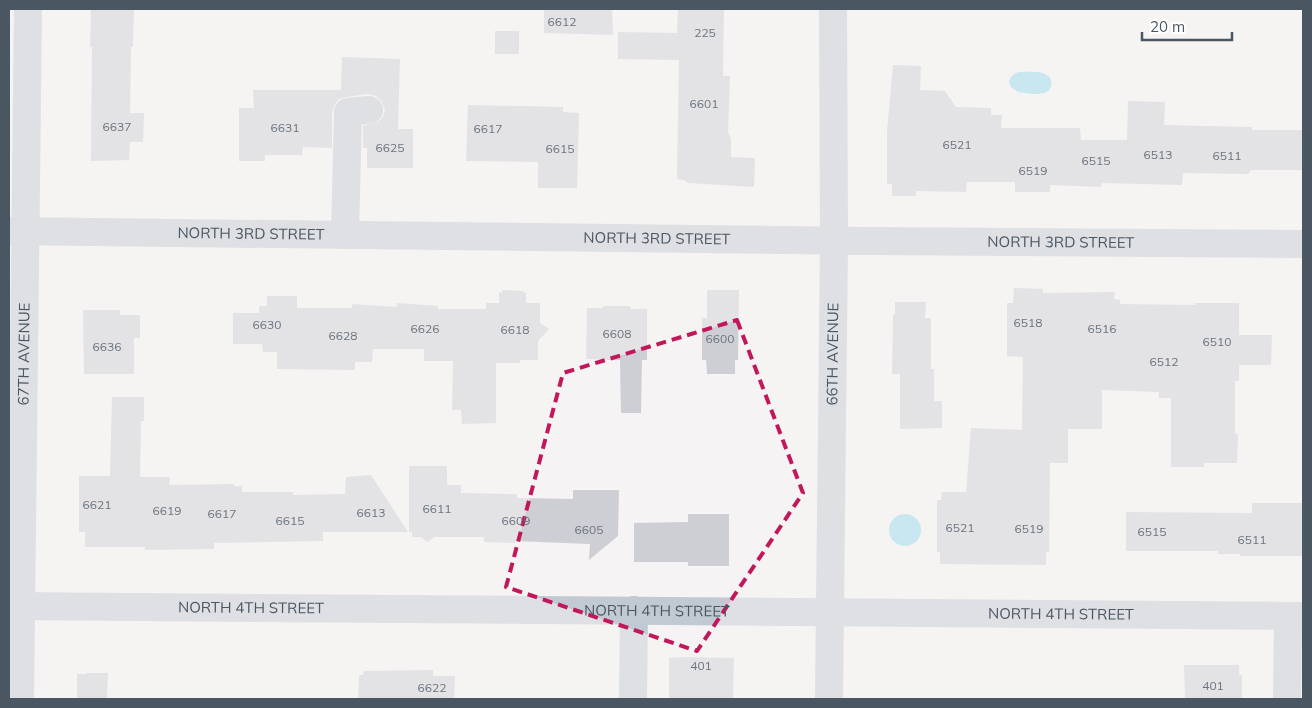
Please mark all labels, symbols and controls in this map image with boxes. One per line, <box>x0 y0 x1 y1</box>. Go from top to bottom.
scale bar <box>1142 10 1232 42</box>
house number: 6612 <box>548 14 576 29</box>
text: 20 m <box>1150 17 1185 36</box>
house number: 225 <box>694 25 716 40</box>
house number: 6601 <box>690 96 718 111</box>
house number: 6637 <box>103 119 131 134</box>
house number: 6631 <box>271 120 299 135</box>
house number: 6617 <box>474 121 502 136</box>
house number: 6521 <box>943 137 971 152</box>
house number: 6625 <box>376 140 404 155</box>
house number: 6615 <box>546 141 574 156</box>
house number: 6513 <box>1144 147 1172 162</box>
house number: 6511 <box>1213 148 1241 163</box>
house number: 6515 <box>1082 153 1110 168</box>
house number: 6519 <box>1019 163 1047 178</box>
street label: NORTH 3RD STREET <box>177 223 325 244</box>
street label: NORTH 3RD STREET <box>583 228 731 248</box>
street label: NORTH 3RD STREET <box>987 232 1135 252</box>
street label: 67TH AVENUE <box>13 302 34 406</box>
street label: 66TH AVENUE <box>822 302 842 406</box>
house number: 6518 <box>1014 315 1042 330</box>
house number: 6630 <box>253 317 281 332</box>
house number: 6626 <box>411 321 439 336</box>
house number: 6516 <box>1088 321 1116 336</box>
house number: 6618 <box>501 322 529 337</box>
house number: 6608 <box>603 326 631 341</box>
house number: 6628 <box>329 328 357 343</box>
house number: 6600 <box>706 331 734 346</box>
house number: 6510 <box>1203 334 1231 349</box>
house number: 6636 <box>93 339 121 354</box>
house number: 6512 <box>1150 354 1178 369</box>
house number: 6621 <box>83 497 111 512</box>
house number: 6611 <box>423 501 451 516</box>
house number: 6619 <box>153 503 181 518</box>
house number: 6613 <box>357 505 385 520</box>
house number: 6617 <box>208 506 236 521</box>
house number: 6615 <box>276 513 304 528</box>
house number: 6609 <box>502 513 530 528</box>
house number: 6521 <box>946 520 974 535</box>
house number: 6519 <box>1015 521 1043 536</box>
house number: 6605 <box>575 522 603 537</box>
house number: 6515 <box>1138 524 1166 539</box>
house number: 6511 <box>1238 532 1266 547</box>
street label: NORTH 4TH STREET <box>178 597 324 617</box>
street label: NORTH 4TH STREET <box>584 600 730 621</box>
street label: NORTH 4TH STREET <box>988 604 1134 624</box>
house number: 401 <box>690 658 712 673</box>
house number: 401 <box>1202 678 1224 693</box>
house number: 6622 <box>418 680 446 695</box>

